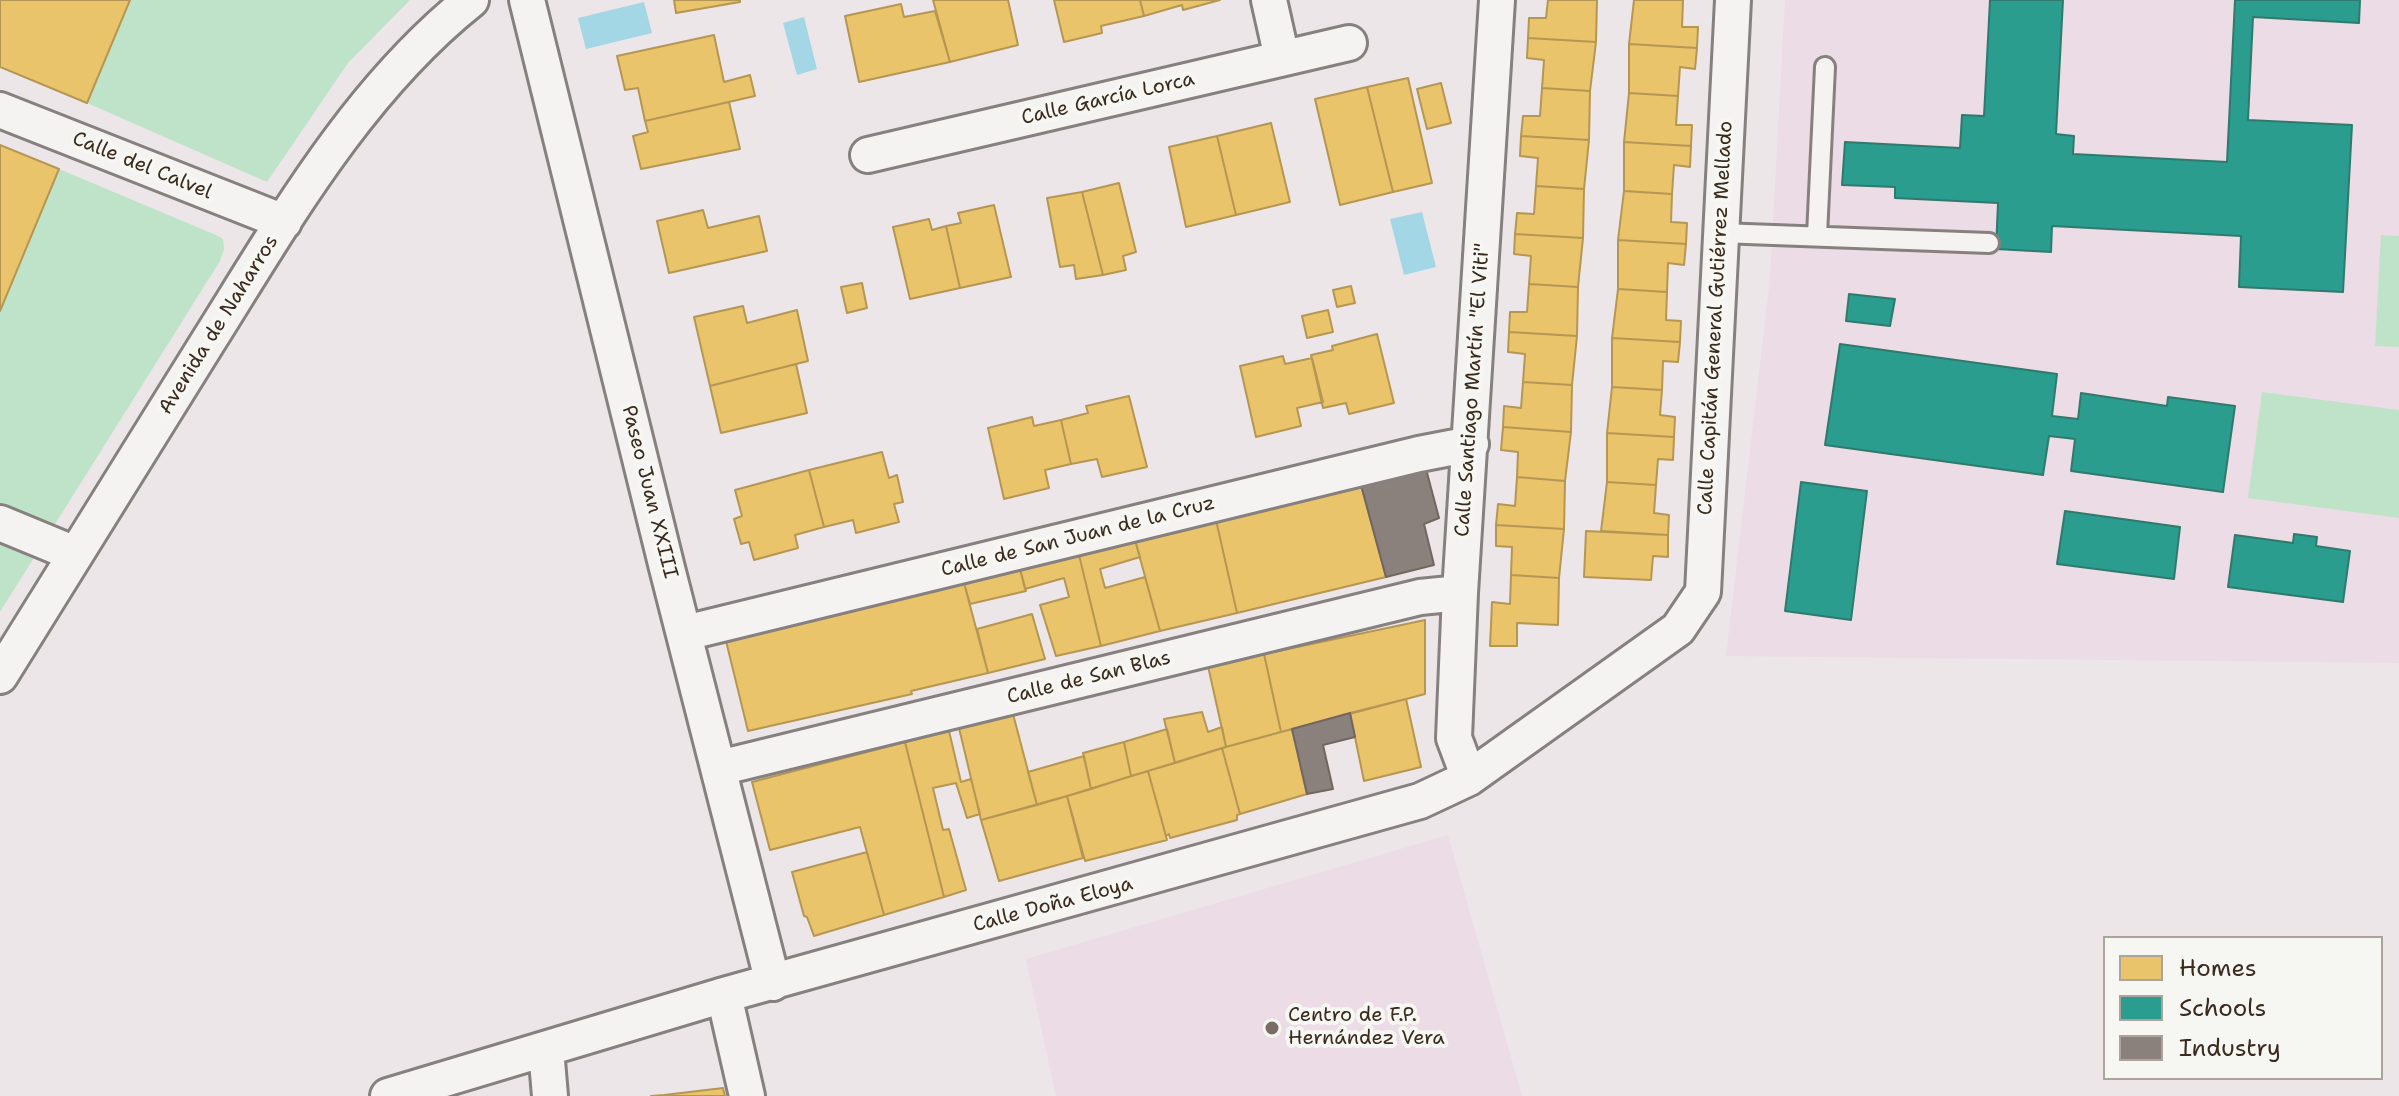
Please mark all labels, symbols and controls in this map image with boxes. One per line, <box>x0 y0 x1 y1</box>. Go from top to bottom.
street label: Calle García Lorca <box>1019 67 1197 131</box>
street label: Calle Capitán General Gutiérrez Mellado <box>1694 120 1738 516</box>
street label: Calle del Calvel <box>69 127 215 205</box>
street label: Avenida de Naharros <box>154 231 284 419</box>
street label: Calle Santiago Martín "El Viti" <box>1451 242 1495 538</box>
street label: Paseo Juan XXIII <box>616 403 682 581</box>
street label: Calle de San Juan de la Cruz <box>939 491 1217 583</box>
street label: Calle de San Blas <box>1005 646 1173 710</box>
street label: Calle Doña Eloya <box>970 872 1136 938</box>
legend <box>2103 936 2383 1080</box>
text: Homes <box>2179 952 2257 984</box>
text: Schools <box>2179 992 2266 1024</box>
place label: Centro de F.P. Hernández Vera <box>1288 1004 1445 1051</box>
marker: Centro de F.P. Hernández Vera <box>1263 1019 1281 1037</box>
text: Industry <box>2179 1032 2281 1064</box>

